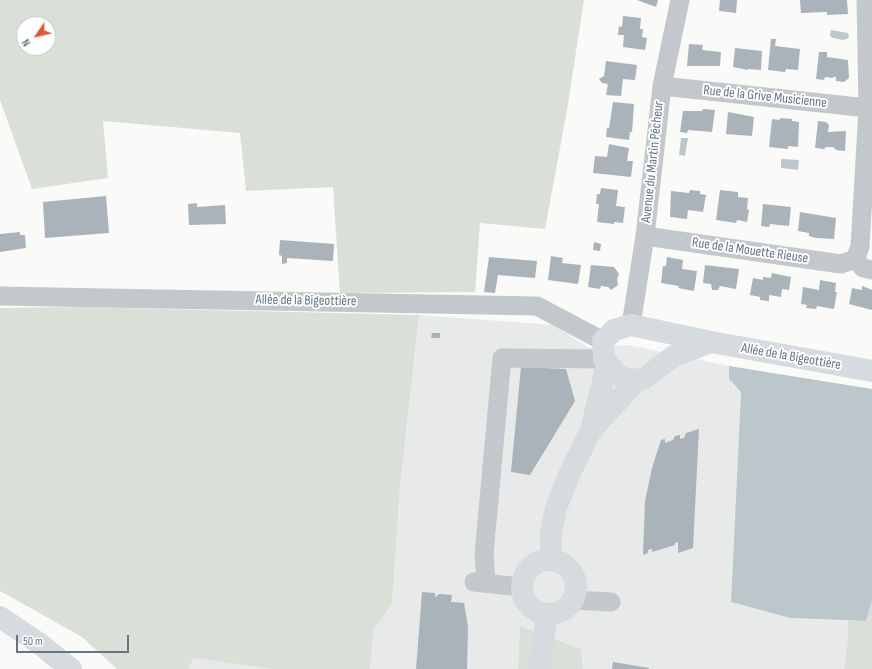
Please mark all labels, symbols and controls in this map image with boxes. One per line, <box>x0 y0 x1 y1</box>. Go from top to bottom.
north arrow <box>16 16 56 56</box>
text: N <box>19 36 33 49</box>
street label: Rue de la Grive Musicienne <box>702 82 828 112</box>
street label: Avenue du Martin Pêcheur <box>638 100 668 224</box>
street label: Rue de la Mouette Rieuse <box>691 235 809 267</box>
street label: Allée de la Bigeottière <box>255 292 357 310</box>
street label: Allée de la Bigeottière <box>740 340 842 374</box>
scale bar <box>18 627 131 653</box>
text: 50 m <box>23 634 43 649</box>

